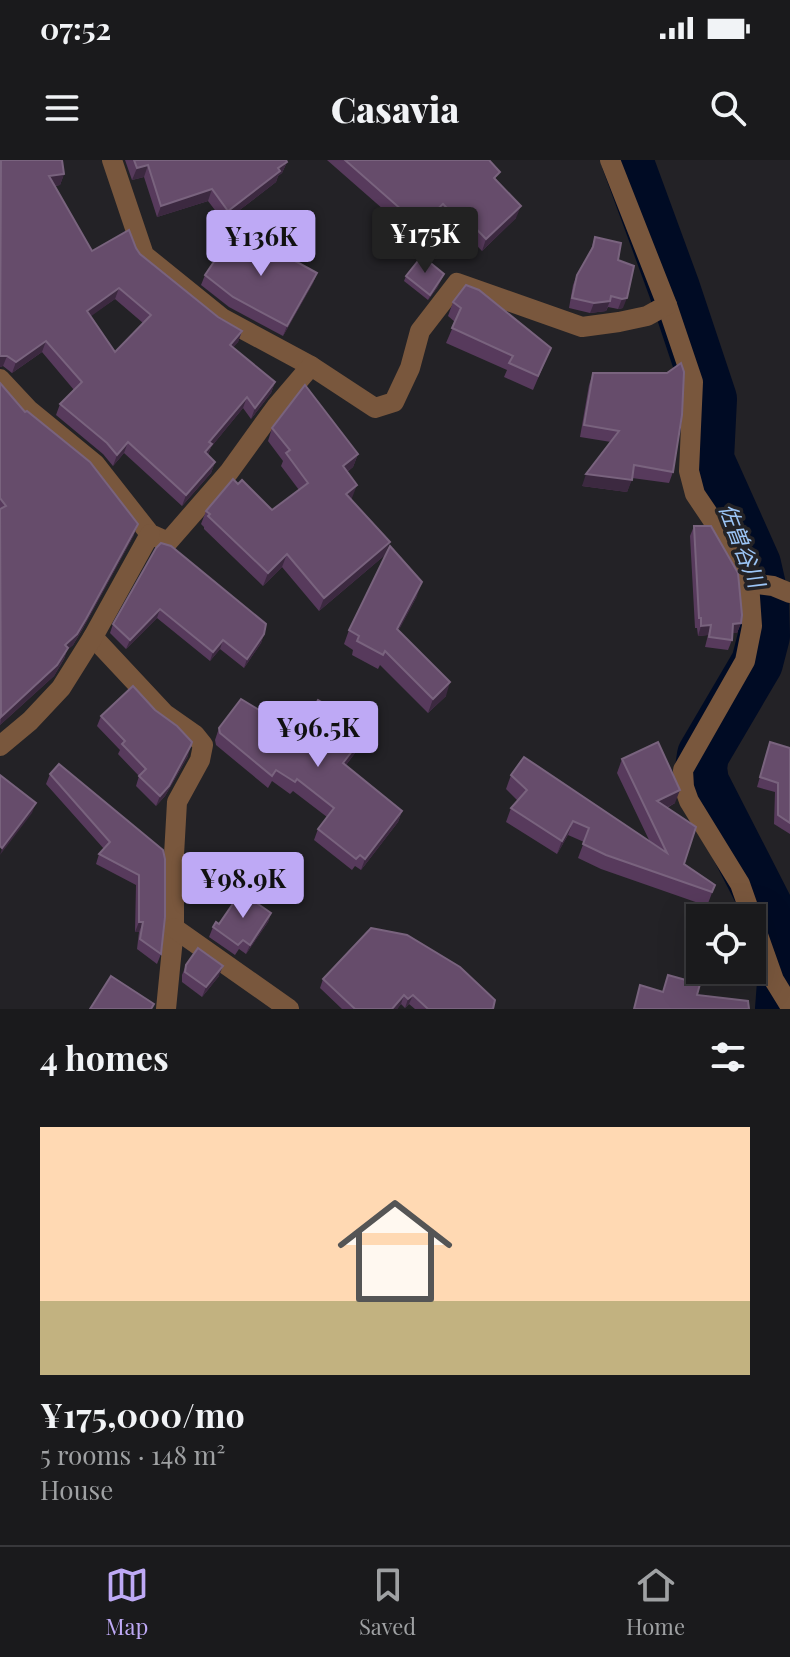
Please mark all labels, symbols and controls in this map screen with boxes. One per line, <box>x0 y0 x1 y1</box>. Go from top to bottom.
text: 07:52 <box>40 8 111 48</box>
text: Casavia <box>331 84 459 132</box>
icon: menu <box>40 86 84 130</box>
icon: search <box>706 86 750 130</box>
pin: ¥175K <box>369 207 481 275</box>
pin: ¥136K <box>205 210 317 278</box>
text: ¥175K <box>390 215 460 250</box>
text: ¥136K <box>224 218 298 253</box>
water label: 佐曽谷川 <box>713 499 773 593</box>
pin: ¥96.5K <box>253 701 383 769</box>
text: ¥96.5K <box>276 709 360 744</box>
pin: ¥98.9K <box>178 852 308 920</box>
text: ¥98.9K <box>200 860 286 895</box>
map controls <box>686 904 766 984</box>
button: locate <box>686 904 766 984</box>
text: 4 homes <box>40 1034 169 1080</box>
icon: filters <box>706 1035 750 1079</box>
icon: home <box>323 1179 467 1323</box>
text: ¥175,000/mo <box>40 1391 245 1437</box>
text: 5 rooms · 148 m² <box>40 1437 225 1472</box>
text: House <box>40 1472 113 1507</box>
tab: Map <box>105 1563 149 1641</box>
tab: Saved <box>359 1563 416 1641</box>
tab: Home <box>626 1563 685 1641</box>

